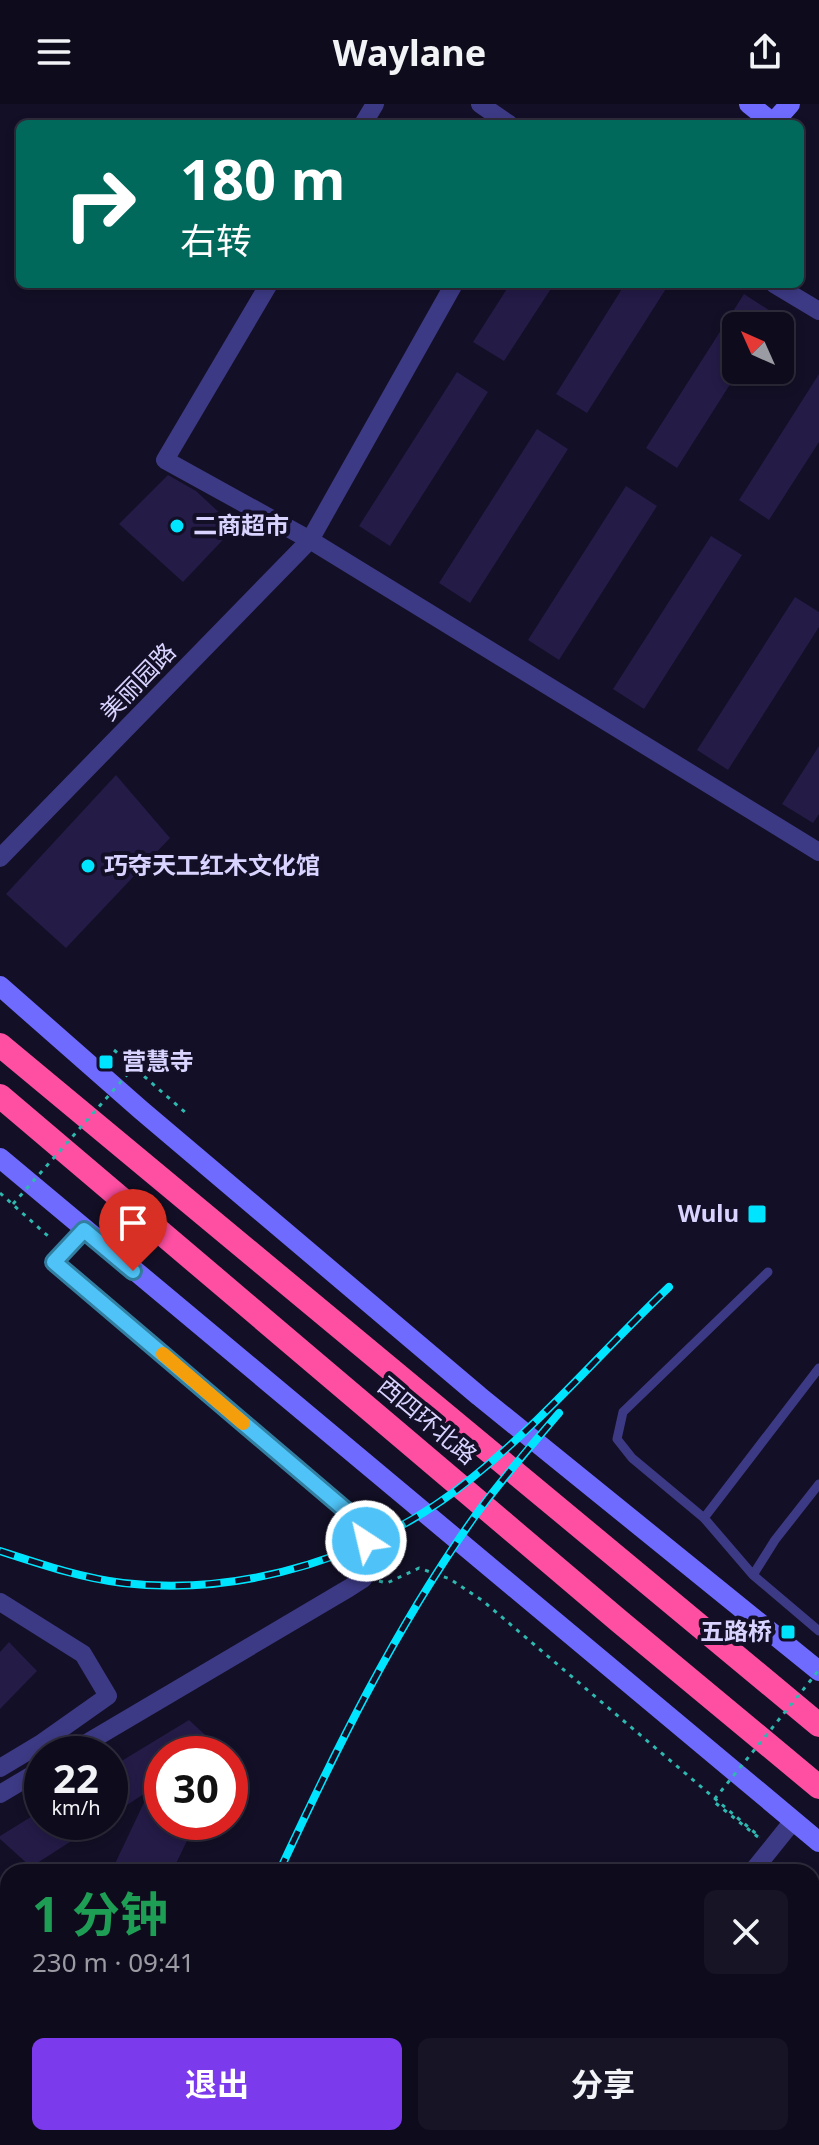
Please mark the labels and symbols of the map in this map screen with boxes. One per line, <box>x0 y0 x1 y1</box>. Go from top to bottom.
north arrow <box>722 312 794 384</box>
place label: 二商超市 <box>193 508 289 541</box>
marker: 二商超市 <box>168 517 186 535</box>
street label: 美丽园路 <box>92 635 182 727</box>
place label: 巧夺天工红木文化馆 <box>104 848 320 881</box>
marker: 巧夺天工红木文化馆 <box>79 857 97 875</box>
place label: 营慧寺 <box>122 1044 194 1077</box>
marker: 营慧寺 <box>97 1053 115 1071</box>
pin <box>99 1189 167 1271</box>
place label: Wulu <box>678 1196 739 1229</box>
marker: Wulu <box>746 1203 768 1225</box>
street label: 西四环北路 <box>371 1369 485 1471</box>
position arrow <box>324 1499 408 1583</box>
place label: 五路桥 <box>700 1614 772 1647</box>
marker: 五路桥 <box>779 1623 797 1641</box>
speed limit sign: 30 <box>144 1736 248 1840</box>

